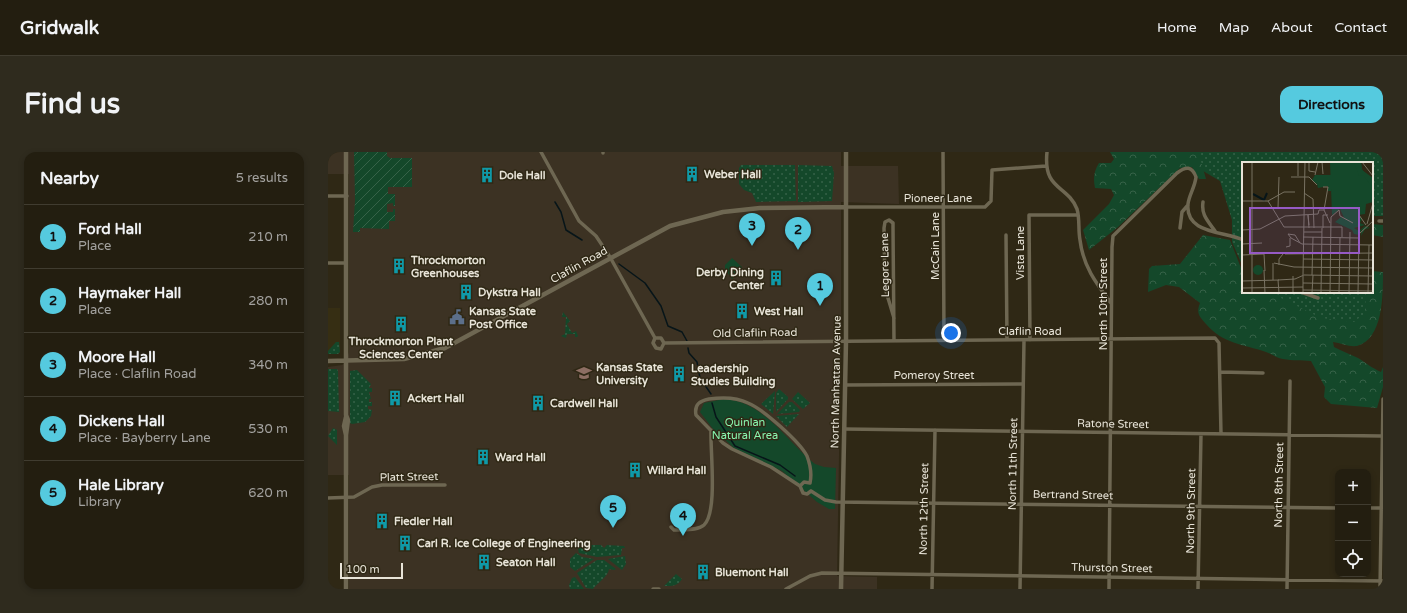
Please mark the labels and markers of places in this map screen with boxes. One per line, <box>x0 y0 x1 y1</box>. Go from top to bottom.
building icon: Weber Hall <box>683 165 701 183</box>
building icon: Dole Hall <box>478 166 496 184</box>
place label: Weber Hall <box>704 168 761 181</box>
place label: Dole Hall <box>499 169 546 182</box>
pin: 3 <box>739 213 765 246</box>
pin: 2 <box>785 217 811 250</box>
place label: Throckmorton Greenhouses <box>410 254 486 280</box>
building icon: Throckmorton Greenhouses <box>390 257 408 275</box>
place label: Derby Dining Center <box>696 266 765 292</box>
building icon: Derby Dining Center <box>767 269 785 287</box>
pin: 1 <box>807 273 833 306</box>
building icon: Dykstra Hall <box>457 283 475 301</box>
place label: Dykstra Hall <box>478 286 541 300</box>
building icon: West Hall <box>733 302 751 320</box>
place label: Kansas State Post Office <box>469 305 537 331</box>
place label: West Hall <box>754 305 803 318</box>
public building icon: Kansas State Post Office <box>448 308 466 326</box>
building icon: Throckmorton Plant Sciences Center <box>392 315 410 333</box>
place label: Throckmorton Plant Sciences Center <box>348 335 454 361</box>
place label: Kansas State University <box>596 361 664 388</box>
place label: Leadership Studies Building <box>691 362 776 389</box>
school or university icon: Kansas State University <box>575 364 593 382</box>
building icon: Leadership Studies Building <box>670 365 688 383</box>
building icon: Ackert Hall <box>386 389 404 407</box>
place label: Ackert Hall <box>407 392 465 405</box>
building icon: Cardwell Hall <box>529 394 547 412</box>
place label: Cardwell Hall <box>550 397 618 410</box>
building icon: Ward Hall <box>474 448 492 466</box>
place label: Ward Hall <box>495 451 546 464</box>
building icon: Willard Hall <box>626 461 644 479</box>
place label: Willard Hall <box>647 464 706 477</box>
pin: 5 <box>600 495 626 528</box>
pin: 4 <box>670 503 696 536</box>
building icon: Fiedler Hall <box>373 512 391 530</box>
place label: Fiedler Hall <box>394 515 453 528</box>
building icon: Carl R. Ice College of Engineering <box>396 534 414 552</box>
place label: Carl R. Ice College of Engineering <box>417 537 591 551</box>
building icon: Seaton Hall <box>475 553 493 571</box>
place label: Seaton Hall <box>496 556 556 569</box>
building icon: Bluemont Hall <box>694 563 712 581</box>
place label: Bluemont Hall <box>715 566 789 579</box>

